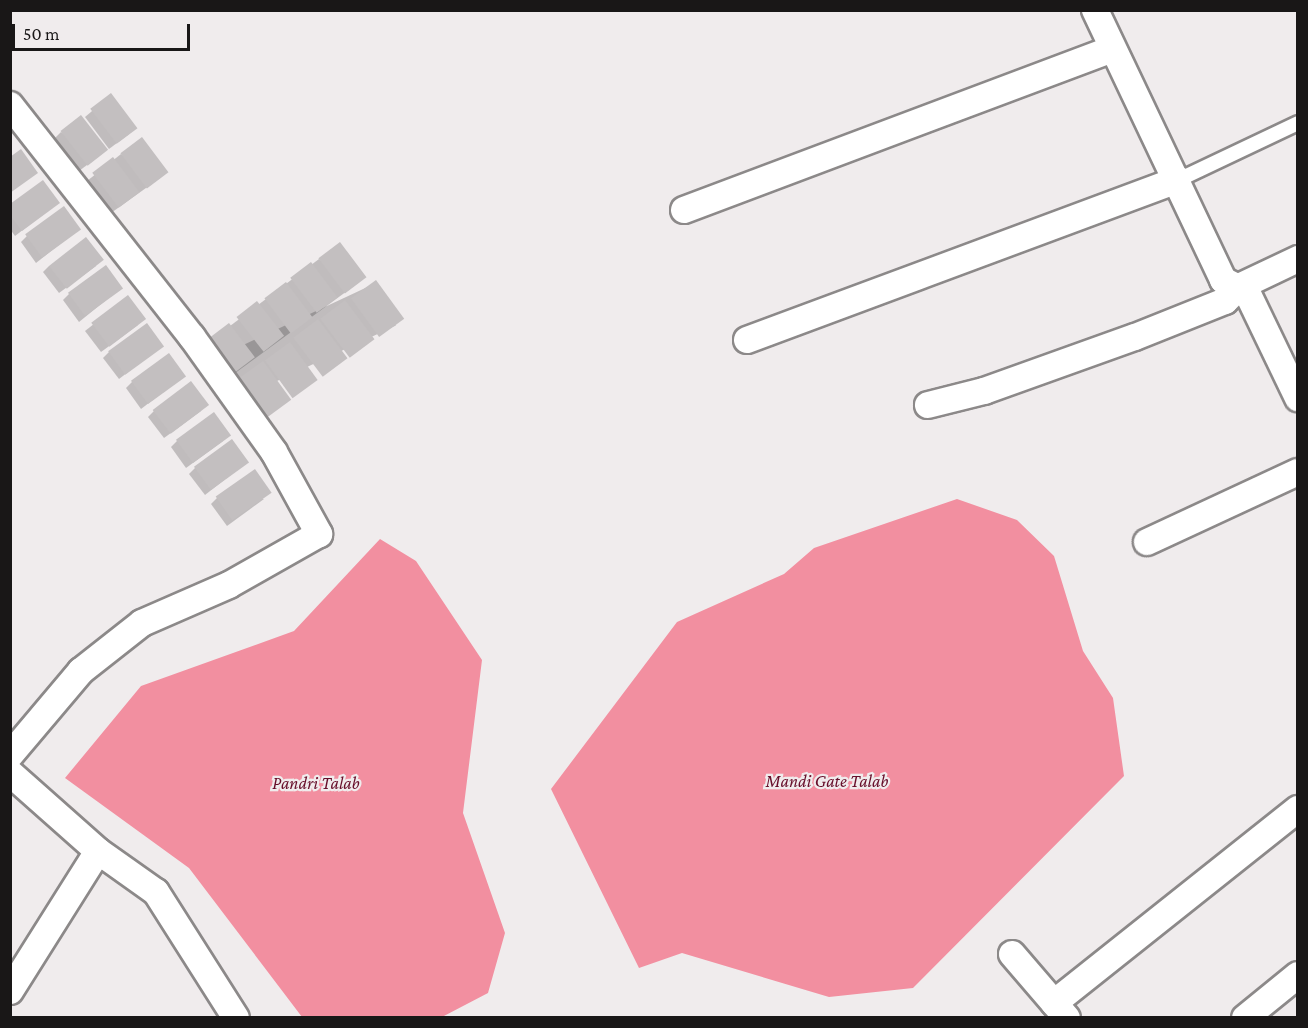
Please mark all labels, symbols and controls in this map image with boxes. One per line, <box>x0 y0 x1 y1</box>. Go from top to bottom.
scale bar <box>15 12 194 50</box>
text: 50 m <box>23 24 60 44</box>
water label: Mandi Gate Talab <box>766 770 888 792</box>
water label: Pandri Talab <box>272 772 360 794</box>

